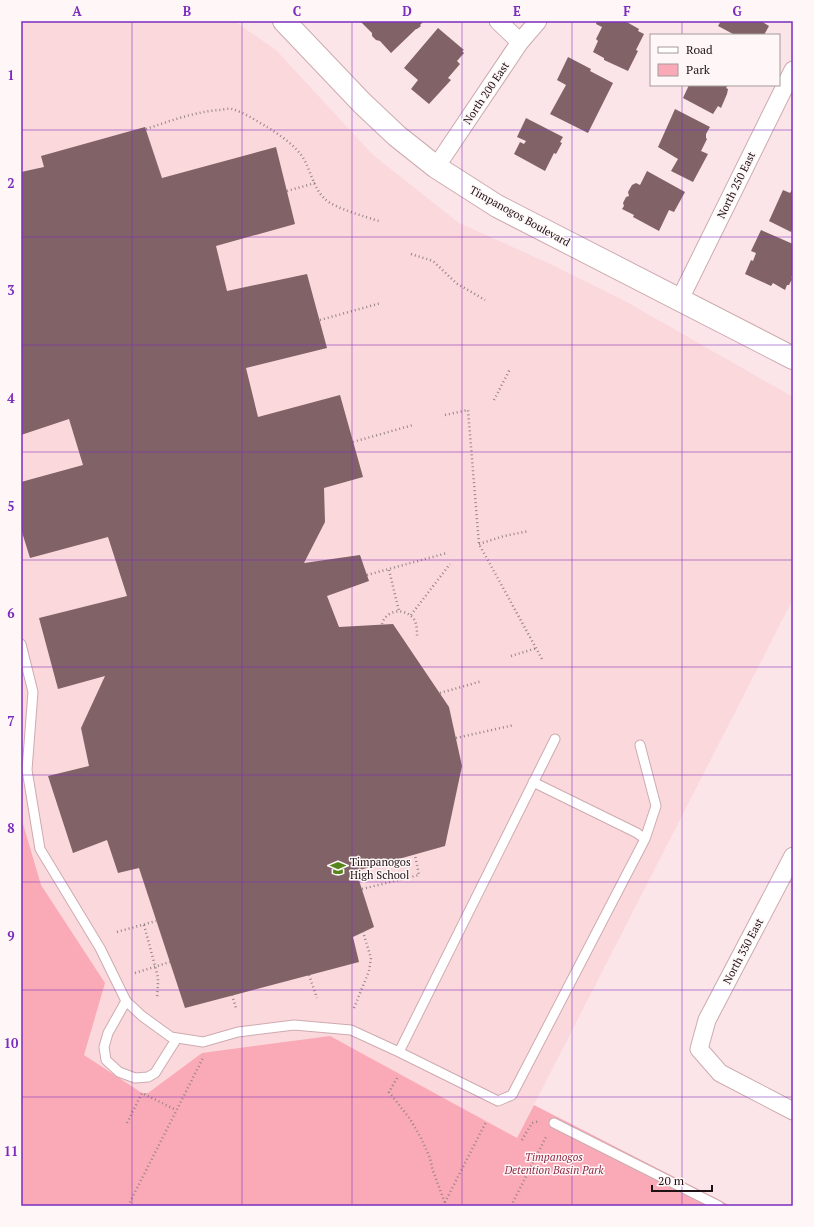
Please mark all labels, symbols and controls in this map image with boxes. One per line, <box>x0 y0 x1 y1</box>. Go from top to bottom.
text: A <box>72 2 82 20</box>
text: B <box>183 2 191 20</box>
text: C <box>293 2 301 20</box>
text: D <box>402 2 412 20</box>
text: E <box>513 2 521 20</box>
text: F <box>623 2 631 20</box>
text: G <box>732 2 742 20</box>
legend <box>650 34 780 86</box>
text: Road <box>686 42 713 57</box>
street label: North 200 East <box>460 59 512 127</box>
text: Park <box>686 62 711 77</box>
text: 1 <box>7 66 15 84</box>
street label: North 250 East <box>714 149 758 221</box>
text: 2 <box>7 174 15 192</box>
street label: Timpanogos Boulevard <box>467 183 573 249</box>
text: 3 <box>7 281 15 299</box>
text: 4 <box>7 389 15 407</box>
text: 5 <box>7 497 15 515</box>
text: 6 <box>7 604 15 622</box>
text: 7 <box>7 712 15 730</box>
text: 8 <box>7 819 15 837</box>
place label: Timpanogos High School <box>350 855 411 882</box>
school or university icon: Timpanogos High School <box>329 859 347 877</box>
street label: North 330 East <box>720 916 766 986</box>
text: 9 <box>7 927 15 945</box>
text: 10 <box>4 1034 19 1052</box>
text: 11 <box>4 1142 18 1160</box>
park label: Timpanogos Detention Basin Park <box>503 1150 604 1177</box>
scale bar <box>652 1167 712 1193</box>
text: 20 m <box>658 1173 685 1188</box>

